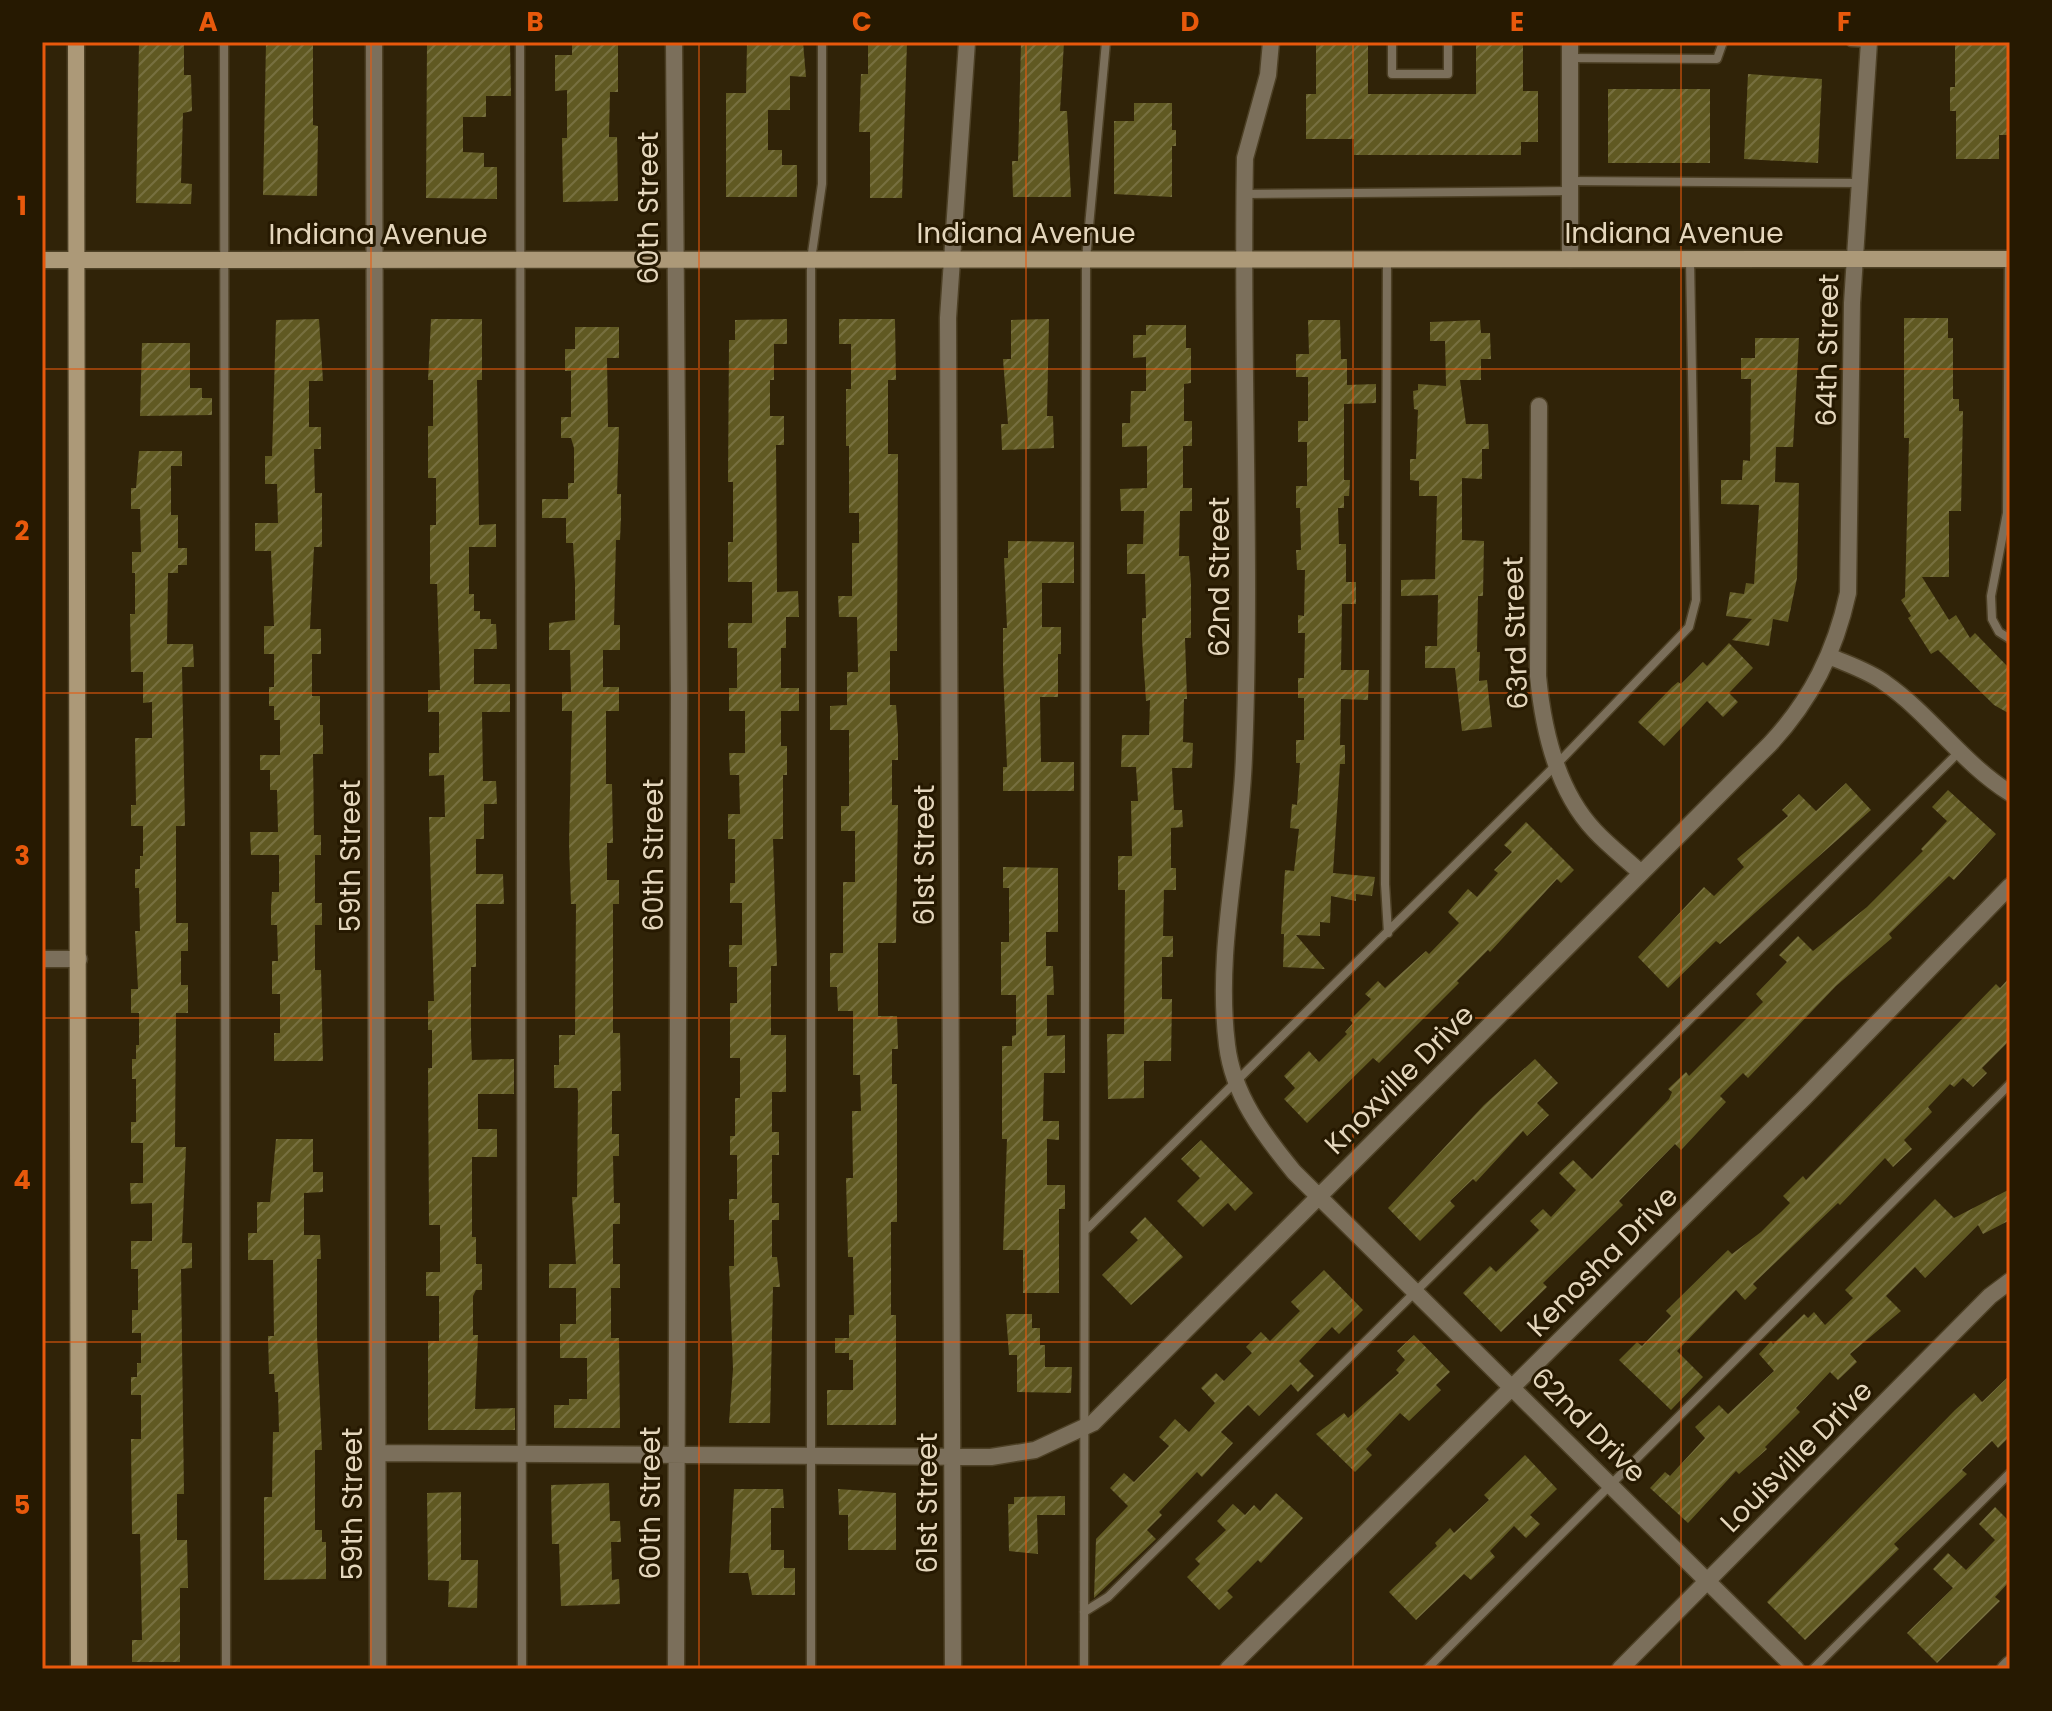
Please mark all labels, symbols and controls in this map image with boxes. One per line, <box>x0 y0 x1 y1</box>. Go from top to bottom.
text: A <box>198 4 218 40</box>
text: B <box>526 4 544 40</box>
text: C <box>852 4 872 40</box>
text: D <box>1181 4 1200 40</box>
text: E <box>1510 4 1524 40</box>
text: F <box>1837 4 1851 40</box>
street label: 60th Street <box>629 132 668 284</box>
text: 1 <box>17 188 27 224</box>
street label: Indiana Avenue <box>916 214 1136 253</box>
street label: Indiana Avenue <box>1564 214 1784 253</box>
street label: Indiana Avenue <box>268 215 488 254</box>
street label: 64th Street <box>1807 273 1848 427</box>
street label: 62nd Street <box>1200 497 1239 657</box>
text: 2 <box>15 513 30 549</box>
street label: 63rd Street <box>1493 556 1538 710</box>
street label: 60th Street <box>634 779 673 931</box>
street label: 59th Street <box>331 780 370 932</box>
street label: 61st Street <box>905 784 944 926</box>
text: 3 <box>14 838 30 874</box>
street label: Knoxville Drive <box>1316 996 1483 1163</box>
text: 4 <box>13 1162 31 1198</box>
street label: Kenosha Drive <box>1518 1177 1687 1346</box>
street label: 62nd Drive <box>1522 1359 1655 1492</box>
street label: Louisville Drive <box>1712 1372 1881 1541</box>
street label: 60th Street <box>631 1427 670 1579</box>
street label: 59th Street <box>333 1428 372 1580</box>
street label: 61st Street <box>908 1432 947 1574</box>
text: 5 <box>14 1487 30 1523</box>

